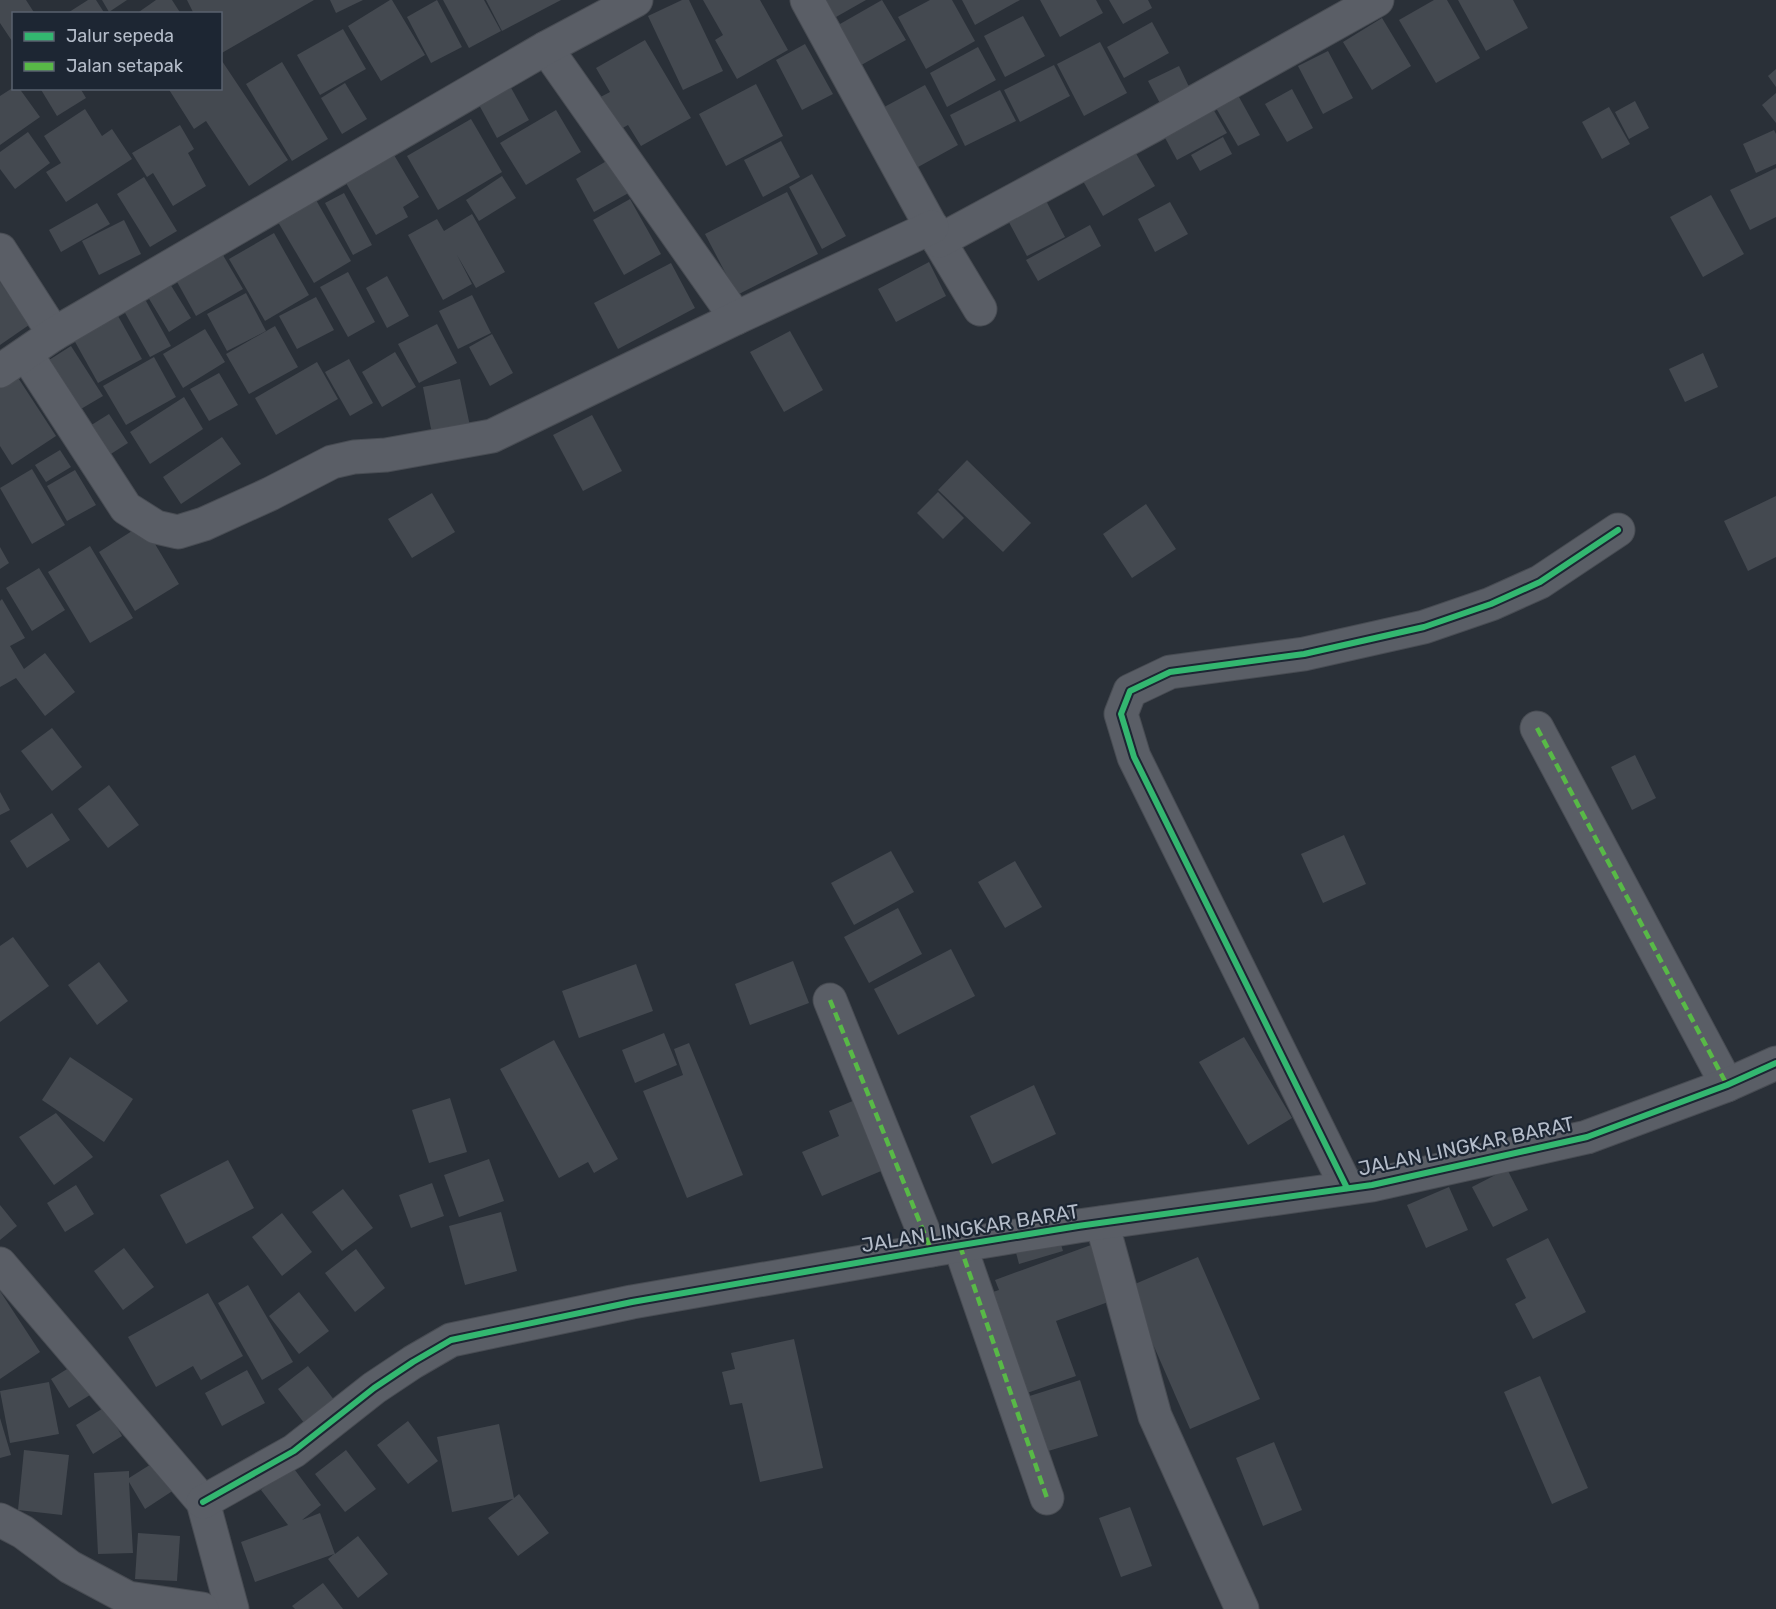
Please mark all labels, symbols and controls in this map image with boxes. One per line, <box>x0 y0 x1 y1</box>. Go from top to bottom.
legend <box>12 12 222 90</box>
text: Jalur sepeda <box>66 25 174 47</box>
text: Jalan setapak <box>66 55 184 77</box>
street label: JALAN LINGKAR BARAT <box>1356 1111 1577 1181</box>
street label: JALAN LINGKAR BARAT <box>859 1199 1081 1257</box>

